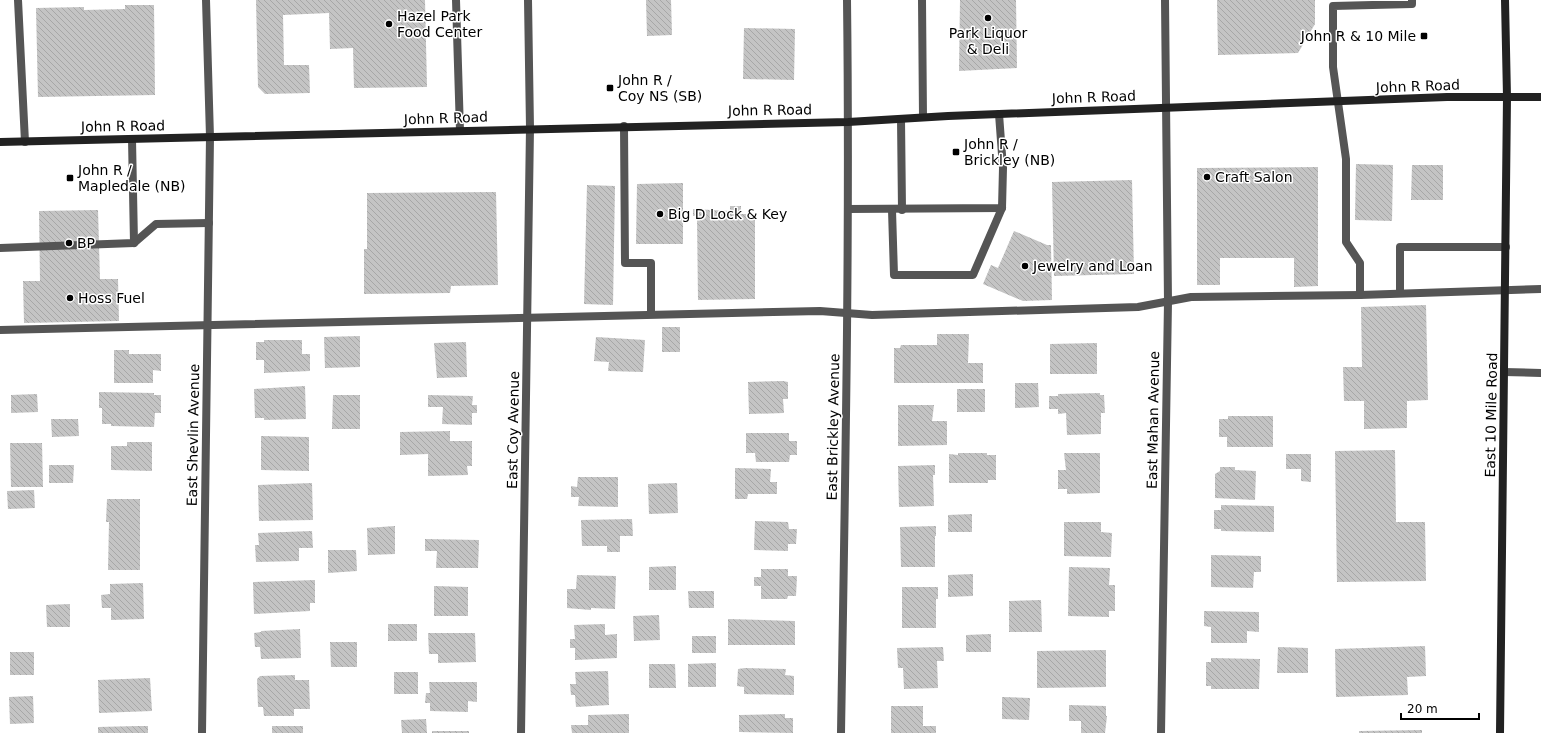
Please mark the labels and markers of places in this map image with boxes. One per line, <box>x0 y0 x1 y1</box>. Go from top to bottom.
place label: Hazel Park Food Center <box>397 8 482 40</box>
marker: Park Liquor & Deli <box>983 13 993 23</box>
marker: Hazel Park Food Center <box>384 19 394 29</box>
place label: Park Liquor & Deli <box>949 25 1027 57</box>
place label: John R & 10 Mile <box>1300 28 1416 44</box>
marker: John R & 10 Mile <box>1419 31 1429 41</box>
place label: John R / Coy NS (SB) <box>617 72 702 104</box>
marker: John R / Coy NS (SB) <box>605 83 615 93</box>
place label: John R / Brickley (NB) <box>963 136 1055 168</box>
marker: John R / Brickley (NB) <box>951 147 961 157</box>
place label: John R / Mapledale (NB) <box>77 162 185 194</box>
place label: Craft Salon <box>1215 169 1293 185</box>
marker: Craft Salon <box>1202 172 1212 182</box>
marker: John R / Mapledale (NB) <box>65 173 75 183</box>
place label: Big D Lock & Key <box>668 206 787 222</box>
marker: Big D Lock & Key <box>655 209 665 219</box>
place label: BP <box>77 235 95 251</box>
marker: BP <box>64 238 74 248</box>
place label: Jewelry and Loan <box>1032 258 1153 274</box>
marker: Jewelry and Loan <box>1020 261 1030 271</box>
place label: Hoss Fuel <box>78 290 145 306</box>
marker: Hoss Fuel <box>65 293 75 303</box>

